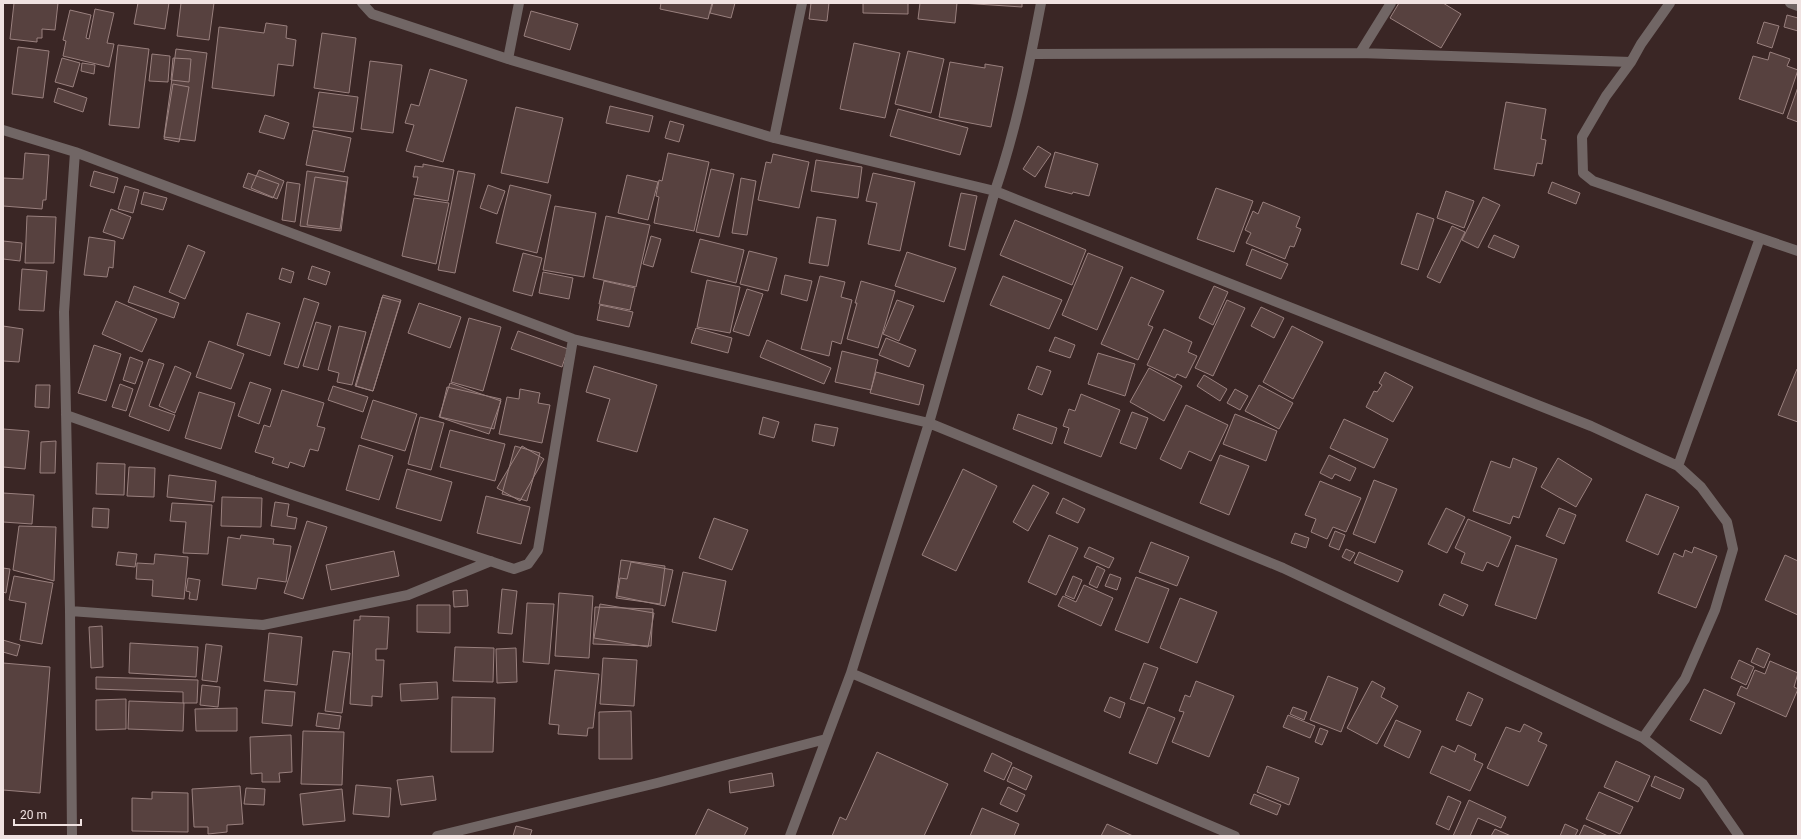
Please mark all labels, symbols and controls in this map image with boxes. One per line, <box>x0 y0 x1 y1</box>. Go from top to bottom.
scale bar <box>14 801 81 827</box>
text: 20 m <box>20 808 47 822</box>

